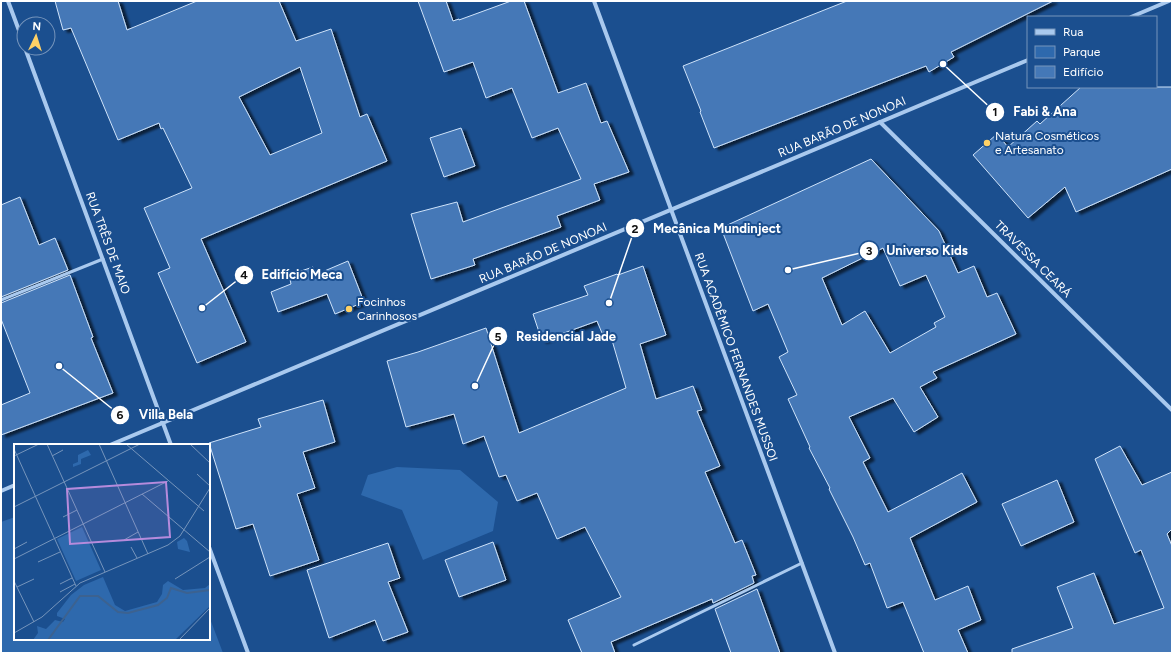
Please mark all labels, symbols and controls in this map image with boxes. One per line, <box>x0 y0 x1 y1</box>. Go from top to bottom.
north arrow <box>16 16 56 56</box>
legend <box>1027 16 1157 88</box>
text: N <box>32 20 41 33</box>
text: Rua <box>1063 25 1083 39</box>
text: Parque <box>1063 45 1101 59</box>
text: Edifício <box>1063 65 1103 79</box>
street label: RUA BARÃO DE NONOAI <box>776 94 908 160</box>
callout: Fabi & Ana <box>985 99 1084 124</box>
text: Fabi & Ana <box>1013 104 1077 119</box>
text: 1 <box>992 105 998 119</box>
place label: Natura Cosméticos e Artesanato <box>995 129 1100 157</box>
marker: Natura Cosméticos e Artesanato <box>982 138 992 148</box>
street label: RUA TRÊS DE MAIO <box>83 190 133 296</box>
callout: Mecânica Mundinject <box>625 216 789 241</box>
street label: TRAVESSA CEARÁ <box>992 218 1074 300</box>
street label: RUA BARÃO DE NONOAI <box>477 220 609 286</box>
text: Mecânica Mundinject <box>653 221 781 236</box>
text: 2 <box>632 222 639 236</box>
callout: Universo Kids <box>859 238 976 263</box>
text: Universo Kids <box>886 243 968 258</box>
text: 3 <box>866 244 873 258</box>
street label: RUA ACADÊMICO FERNANDES MUSSOI <box>692 251 780 463</box>
callout: Edifício Meca <box>234 262 350 287</box>
text: Edifício Meca <box>262 267 342 282</box>
text: 4 <box>240 268 248 282</box>
place label: Focinhos Carinhosos <box>357 295 418 323</box>
marker: Focinhos Carinhosos <box>344 304 354 314</box>
callout: Residencial Jade <box>488 324 624 349</box>
text: Residencial Jade <box>516 329 616 344</box>
text: 5 <box>495 330 502 344</box>
callout: Villa Bela <box>110 402 201 427</box>
text: Villa Bela <box>139 407 193 422</box>
text: 6 <box>117 408 124 422</box>
inset map <box>14 444 210 640</box>

